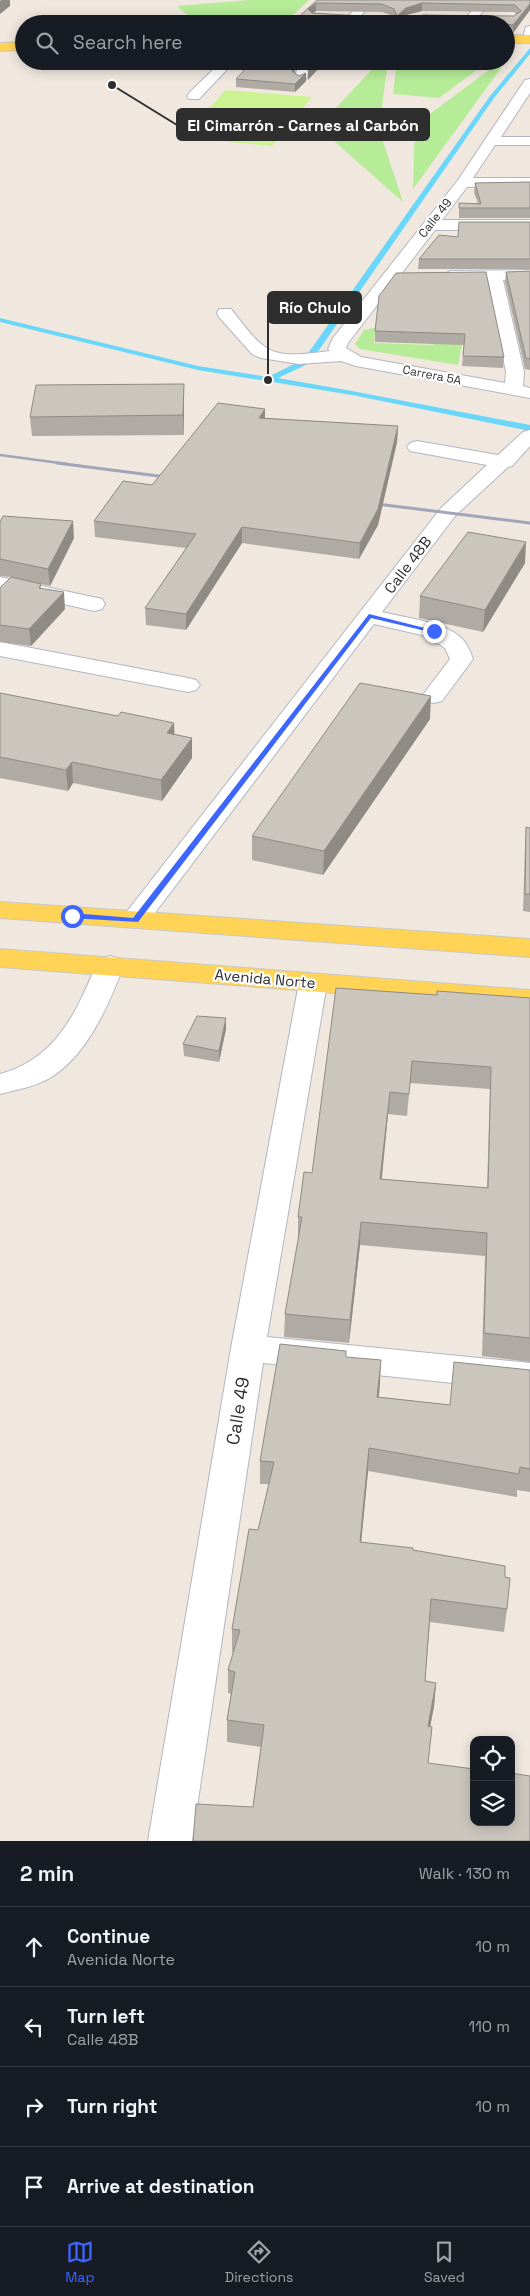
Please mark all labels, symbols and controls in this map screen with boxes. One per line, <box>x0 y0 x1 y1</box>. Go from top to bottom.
search box <box>15 15 515 70</box>
icon: search <box>33 29 61 57</box>
text: Search here <box>73 30 183 55</box>
callout: El Cimarrón - Carnes al Carbón <box>177 109 429 140</box>
text: El Cimarrón - Carnes al Carbón <box>187 115 419 136</box>
street label: Calle 49 <box>415 195 455 241</box>
callout: Río Chulo <box>268 292 361 323</box>
text: Río Chulo <box>279 297 351 318</box>
street label: Carrera 5A <box>401 361 463 389</box>
street label: Calle 48B <box>380 532 435 597</box>
route end <box>423 620 446 643</box>
route start <box>61 905 84 928</box>
street label: Avenida Norte <box>214 965 316 992</box>
street label: Calle 49 <box>221 1375 254 1446</box>
map controls <box>470 1736 515 1826</box>
button: locate <box>470 1736 515 1781</box>
button: layers <box>470 1781 515 1826</box>
text: 2 min <box>20 1860 74 1887</box>
text: Walk · 130 m <box>419 1863 510 1884</box>
text: Continue <box>67 1924 150 1949</box>
icon: ahead <box>20 1933 48 1961</box>
text: 10 m <box>475 1936 510 1957</box>
text: Avenida Norte <box>67 1949 175 1970</box>
text: Turn left <box>67 2004 145 2029</box>
icon: left <box>20 2013 48 2041</box>
text: 110 m <box>468 2016 510 2037</box>
text: Calle 48B <box>67 2029 138 2050</box>
icon: right <box>20 2093 48 2121</box>
text: Turn right <box>67 2094 157 2119</box>
text: 10 m <box>475 2096 510 2117</box>
icon: arrive <box>20 2173 48 2201</box>
text: Arrive at destination <box>67 2174 255 2199</box>
tab: Map <box>65 2238 94 2286</box>
tab: Directions <box>225 2238 293 2286</box>
tab: Saved <box>424 2238 465 2286</box>

